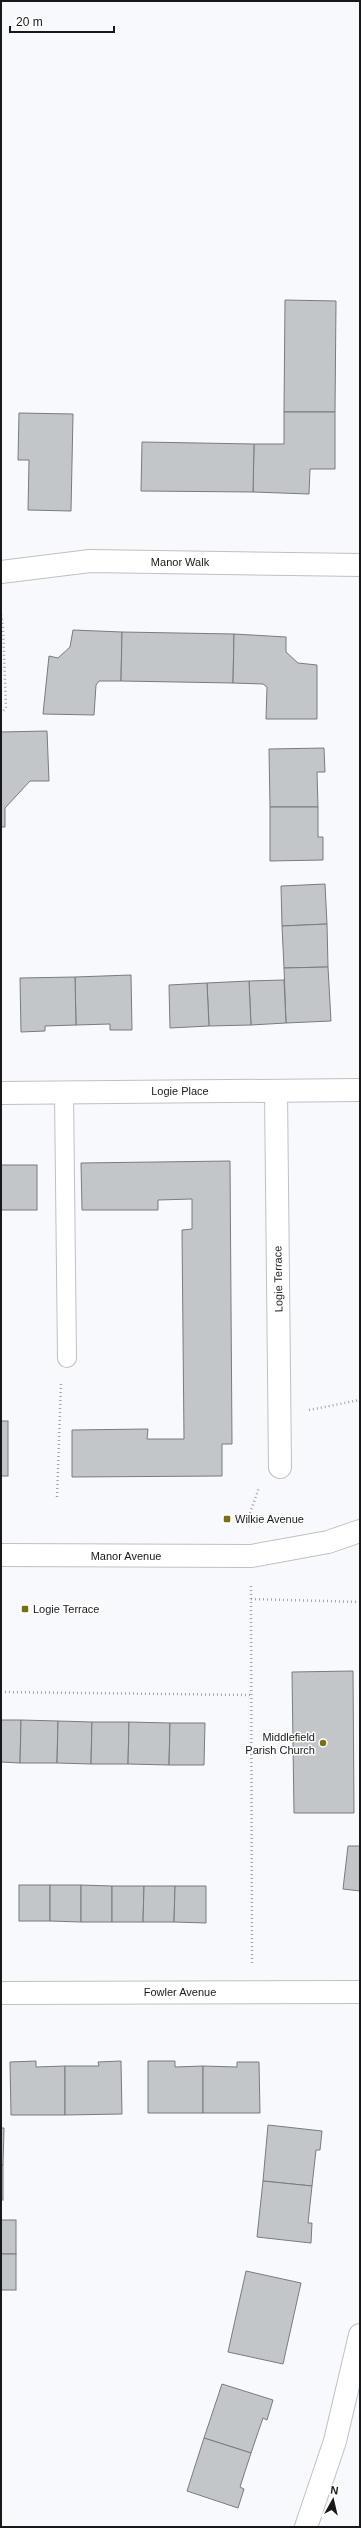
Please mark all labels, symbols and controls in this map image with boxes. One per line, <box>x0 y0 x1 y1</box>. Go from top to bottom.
scale bar <box>10 8 114 34</box>
text: 20 m <box>16 15 43 29</box>
street label: Manor Walk <box>151 556 210 568</box>
street label: Logie Place <box>151 1085 209 1097</box>
street label: Logie Terrace <box>271 1246 285 1312</box>
place label: Wilkie Avenue <box>235 1513 304 1525</box>
marker: Wilkie Avenue <box>222 1514 232 1524</box>
street label: Manor Avenue <box>91 1550 161 1562</box>
place label: Logie Terrace <box>33 1603 99 1615</box>
marker: Logie Terrace <box>20 1604 30 1614</box>
place label: Middlefield Parish Church <box>245 1731 315 1756</box>
marker: Middlefield Parish Church <box>318 1738 328 1748</box>
street label: Fowler Avenue <box>144 1986 216 1998</box>
north arrow <box>313 2480 353 2520</box>
text: N <box>330 2484 339 2497</box>

